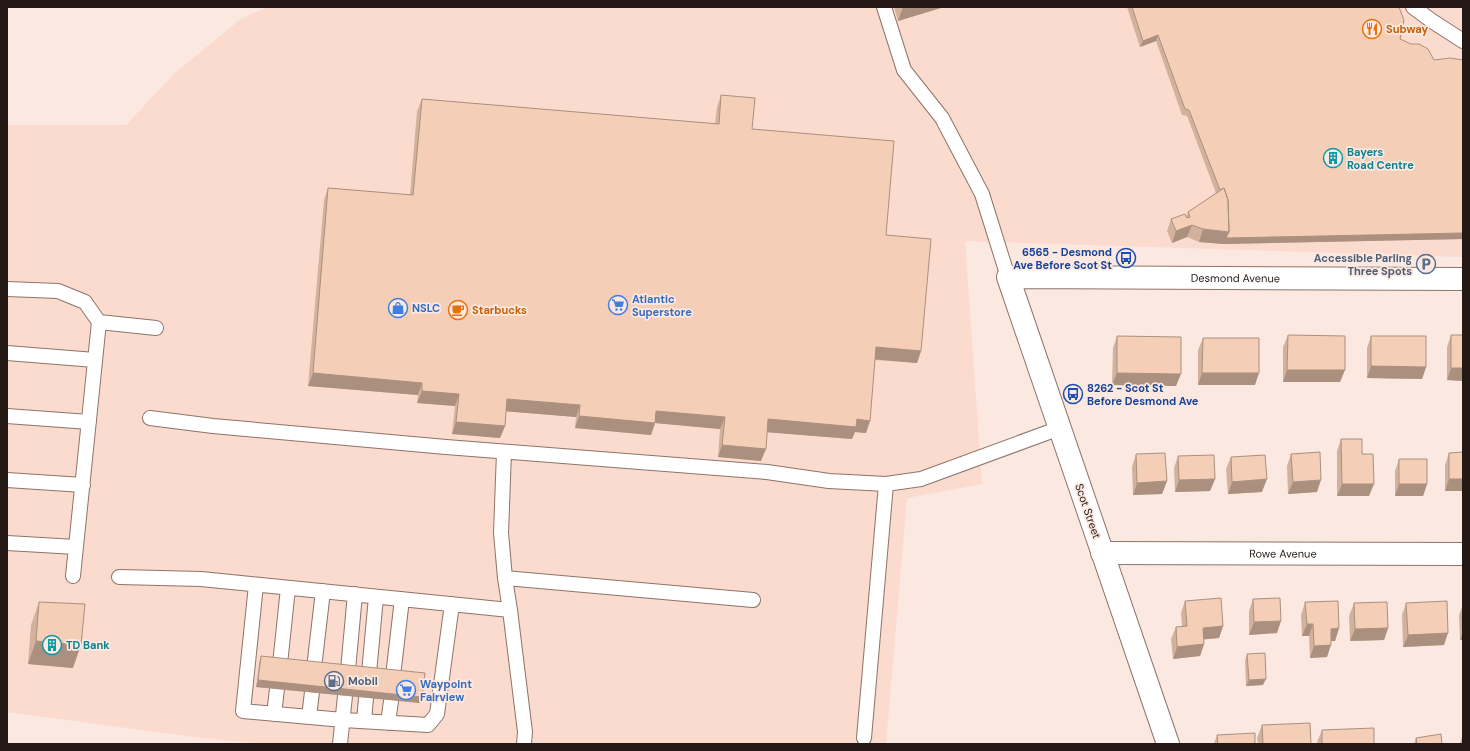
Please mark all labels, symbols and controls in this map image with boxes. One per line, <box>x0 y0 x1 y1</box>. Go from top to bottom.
restaurant icon: Subway <box>1361 18 1383 40</box>
place label: Subway <box>1386 22 1428 36</box>
place label: Bayers Road Centre <box>1347 145 1414 172</box>
building icon: Bayers Road Centre <box>1322 147 1344 169</box>
place label: 6565 - Desmond Ave Before Scot St <box>1013 245 1112 272</box>
bus stop icon: 6565 - Desmond Ave Before Scot St <box>1115 247 1137 269</box>
place label: Accessible Parling Three Spots <box>1314 251 1412 278</box>
parking icon: Accessible Parling Three Spots <box>1415 253 1437 275</box>
street label: Desmond Avenue <box>1191 271 1280 285</box>
place label: Atlantic Superstore <box>632 292 692 319</box>
supermarket icon: Atlantic Superstore <box>607 294 629 316</box>
shop icon: NSLC <box>387 297 409 319</box>
cafe icon: Starbucks <box>447 299 469 321</box>
place label: NSLC <box>412 301 440 315</box>
place label: Starbucks <box>472 303 527 317</box>
place label: 8262 - Scot St Before Desmond Ave <box>1087 381 1199 408</box>
bus stop icon: 8262 - Scot St Before Desmond Ave <box>1062 383 1084 405</box>
street label: Scot Street <box>1072 482 1104 540</box>
street label: Rowe Avenue <box>1249 546 1317 561</box>
building icon: TD Bank <box>41 634 63 656</box>
place label: TD Bank <box>66 638 110 652</box>
fuel station icon: Mobil <box>323 670 345 692</box>
place label: Mobil <box>348 674 378 688</box>
place label: Waypoint Fairview <box>420 677 472 704</box>
supermarket icon: Waypoint Fairview <box>395 679 417 701</box>

